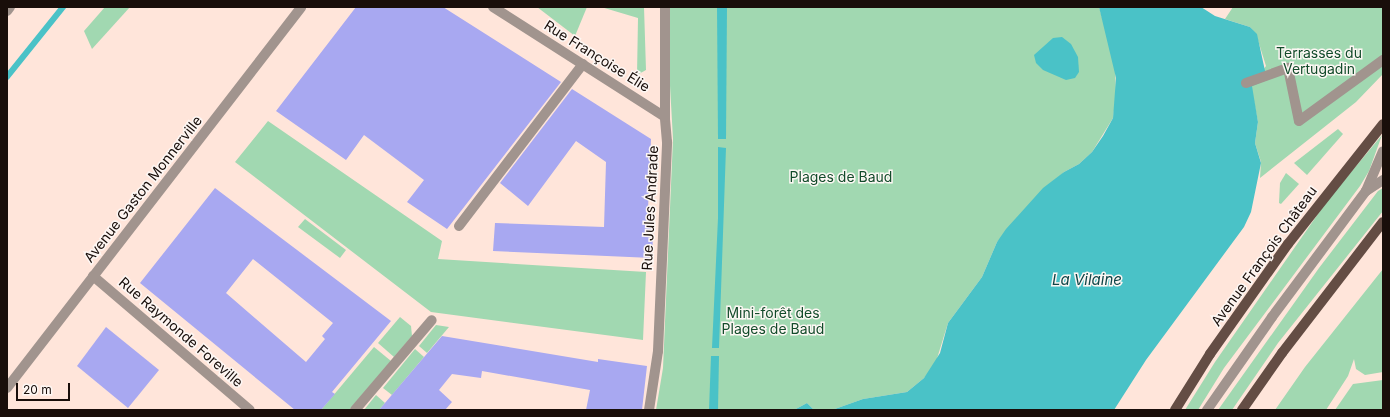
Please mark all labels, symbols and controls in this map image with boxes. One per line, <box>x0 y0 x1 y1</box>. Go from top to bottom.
street label: Rue Françoise Élie <box>541 17 653 95</box>
park label: Terrasses du Vertugadin <box>1276 45 1362 78</box>
street label: Avenue Gaston Monnerville <box>81 112 205 266</box>
street label: Rue Jules Andrade <box>638 145 662 271</box>
park label: Plages de Baud <box>790 169 892 185</box>
street label: Avenue François Château <box>1208 183 1320 329</box>
water label: La Vilaine <box>1052 271 1122 289</box>
street label: Rue Raymonde Foreville <box>116 274 246 390</box>
park label: Mini-forêt des Plages de Baud <box>722 305 824 338</box>
scale bar <box>18 375 72 401</box>
text: 20 m <box>23 382 52 397</box>

